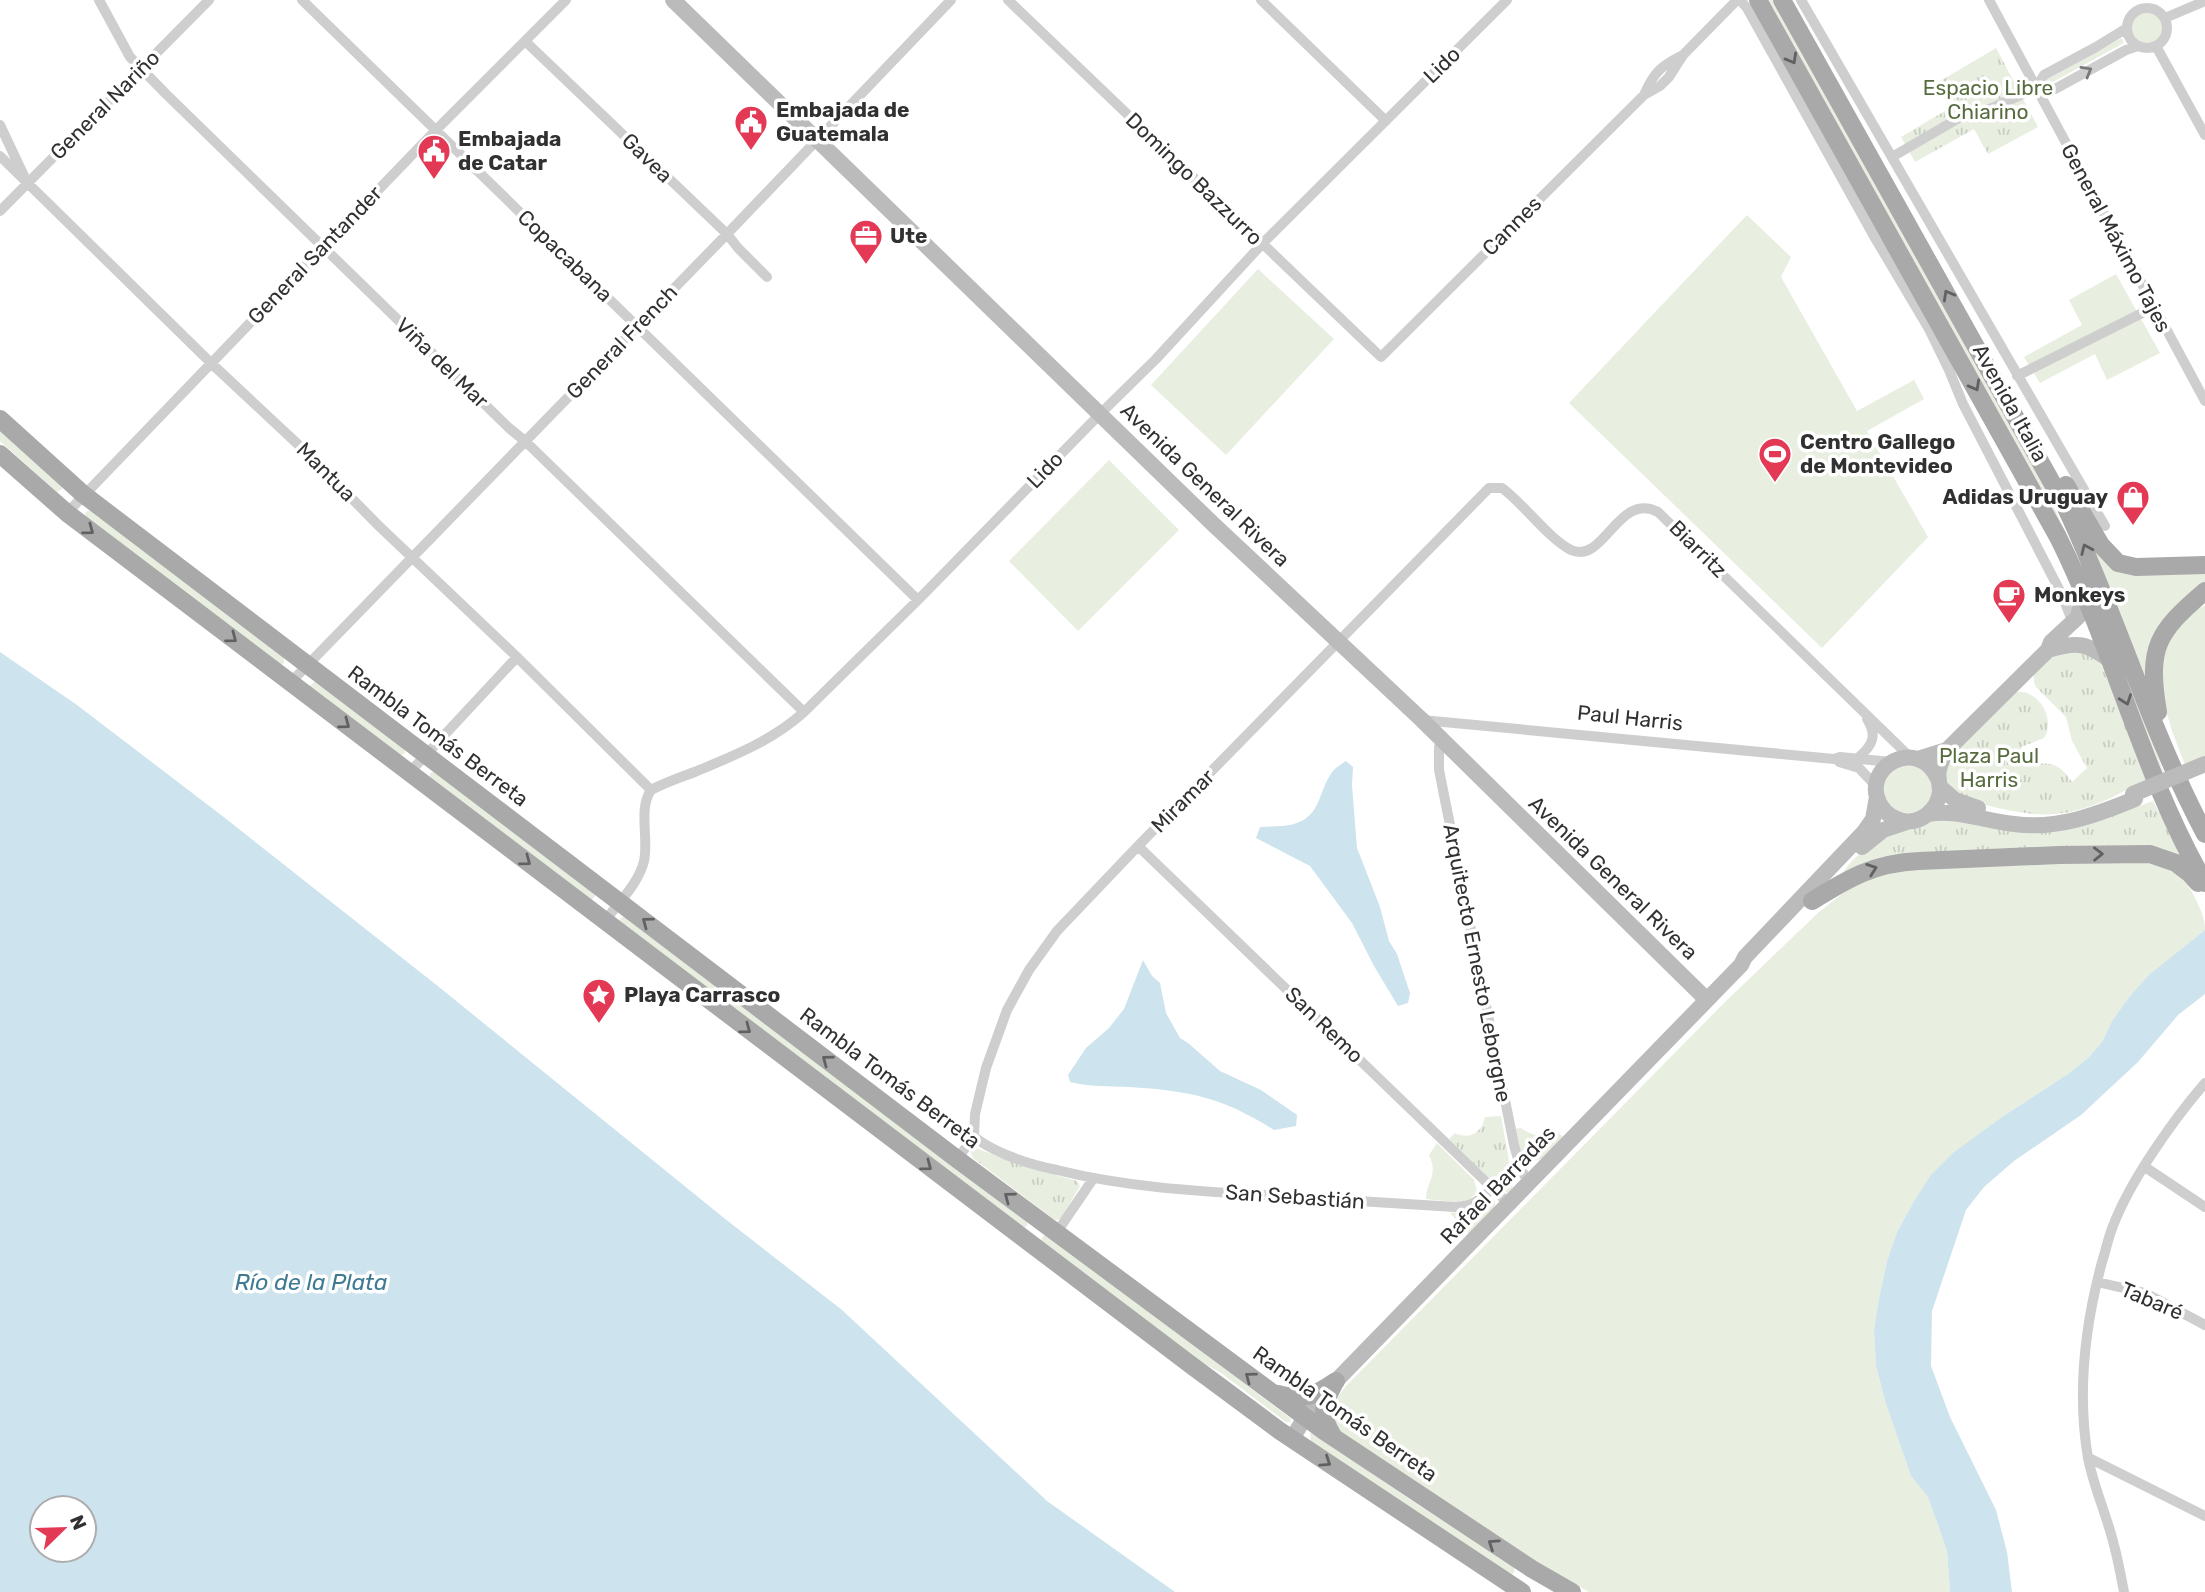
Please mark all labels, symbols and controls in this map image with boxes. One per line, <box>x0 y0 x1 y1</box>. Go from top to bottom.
street label: Lido <box>1418 41 1465 88</box>
street label: General Nariño <box>45 45 164 164</box>
one-way arrow <box>1784 52 1797 65</box>
one-way arrow <box>2080 66 2093 79</box>
park label: Espacio Libre Chiarino <box>1923 75 2053 124</box>
place label: Embajada de Guatemala <box>776 97 910 146</box>
public building icon: Embajada de Guatemala <box>732 103 770 152</box>
street label: Domingo Bazzurro <box>1121 107 1268 250</box>
place label: Embajada de Catar <box>458 126 561 175</box>
street label: Gavea <box>617 128 678 188</box>
public building icon: Embajada de Catar <box>415 132 453 181</box>
street label: General Máximo Tajes <box>2056 139 2177 336</box>
street label: General Santander <box>242 180 387 329</box>
street label: Cannes <box>1477 191 1546 260</box>
street label: Copacabana <box>513 204 618 307</box>
office icon: Ute <box>847 217 885 266</box>
place label: Ute <box>890 223 928 248</box>
street label: General French <box>561 279 682 404</box>
one-way arrow <box>1943 290 1956 302</box>
street label: Viña del Mar <box>391 312 494 413</box>
street label: Avenida Italia <box>1968 340 2053 466</box>
one-way arrow <box>1967 379 1980 392</box>
street label: Avenida General Rivera <box>1116 398 1295 572</box>
place label: Centro Gallego de Montevideo <box>1800 429 1955 478</box>
sports icon: Centro Gallego de Montevideo <box>1756 435 1794 484</box>
street label: Mantua <box>292 437 361 506</box>
street label: Lido <box>1021 446 1068 493</box>
shop icon: Adidas Uruguay <box>2114 478 2152 527</box>
place label: Adidas Uruguay <box>1943 484 2108 509</box>
street label: Biarritz <box>1665 515 1732 582</box>
one-way arrow <box>81 522 93 535</box>
one-way arrow <box>2080 544 2094 556</box>
cafe icon: Monkeys <box>1990 576 2028 625</box>
place label: Monkeys <box>2034 582 2125 607</box>
one-way arrow <box>224 629 236 642</box>
street label: Rambla Tomás Berreta <box>343 660 533 812</box>
one-way arrow <box>2117 694 2131 706</box>
street label: Paul Harris <box>1576 700 1684 735</box>
one-way arrow <box>337 715 350 728</box>
park label: Plaza Paul Harris <box>1939 743 2039 792</box>
street label: Miramar <box>1146 764 1220 838</box>
street label: Avenida General Rivera <box>1524 791 1703 965</box>
street label: Arquitecto Ernesto Leborgne <box>1438 822 1517 1104</box>
one-way arrow <box>2093 846 2104 861</box>
one-way arrow <box>518 853 531 866</box>
one-way arrow <box>1865 863 1877 877</box>
one-way arrow <box>642 917 654 930</box>
place icon: Playa Carrasco <box>580 976 618 1025</box>
street label: San Remo <box>1280 981 1369 1068</box>
place label: Playa Carrasco <box>624 982 780 1007</box>
street label: Rambla Tomás Berreta <box>795 1002 985 1154</box>
one-way arrow <box>739 1020 751 1033</box>
one-way arrow <box>823 1055 835 1068</box>
street label: Rafael Barradas <box>1435 1120 1560 1249</box>
one-way arrow <box>920 1158 932 1171</box>
street label: San Sebastián <box>1224 1179 1366 1214</box>
one-way arrow <box>1004 1192 1017 1205</box>
water label: Río de la Plata <box>235 1268 387 1296</box>
street label: Tabaré <box>2117 1276 2187 1325</box>
street label: Rambla Tomás Berreta <box>1248 1340 1442 1487</box>
one-way arrow <box>1245 1372 1258 1385</box>
one-way arrow <box>1318 1453 1331 1466</box>
north arrow <box>28 1494 98 1564</box>
text: N <box>65 1512 91 1533</box>
one-way arrow <box>1488 1540 1501 1552</box>

